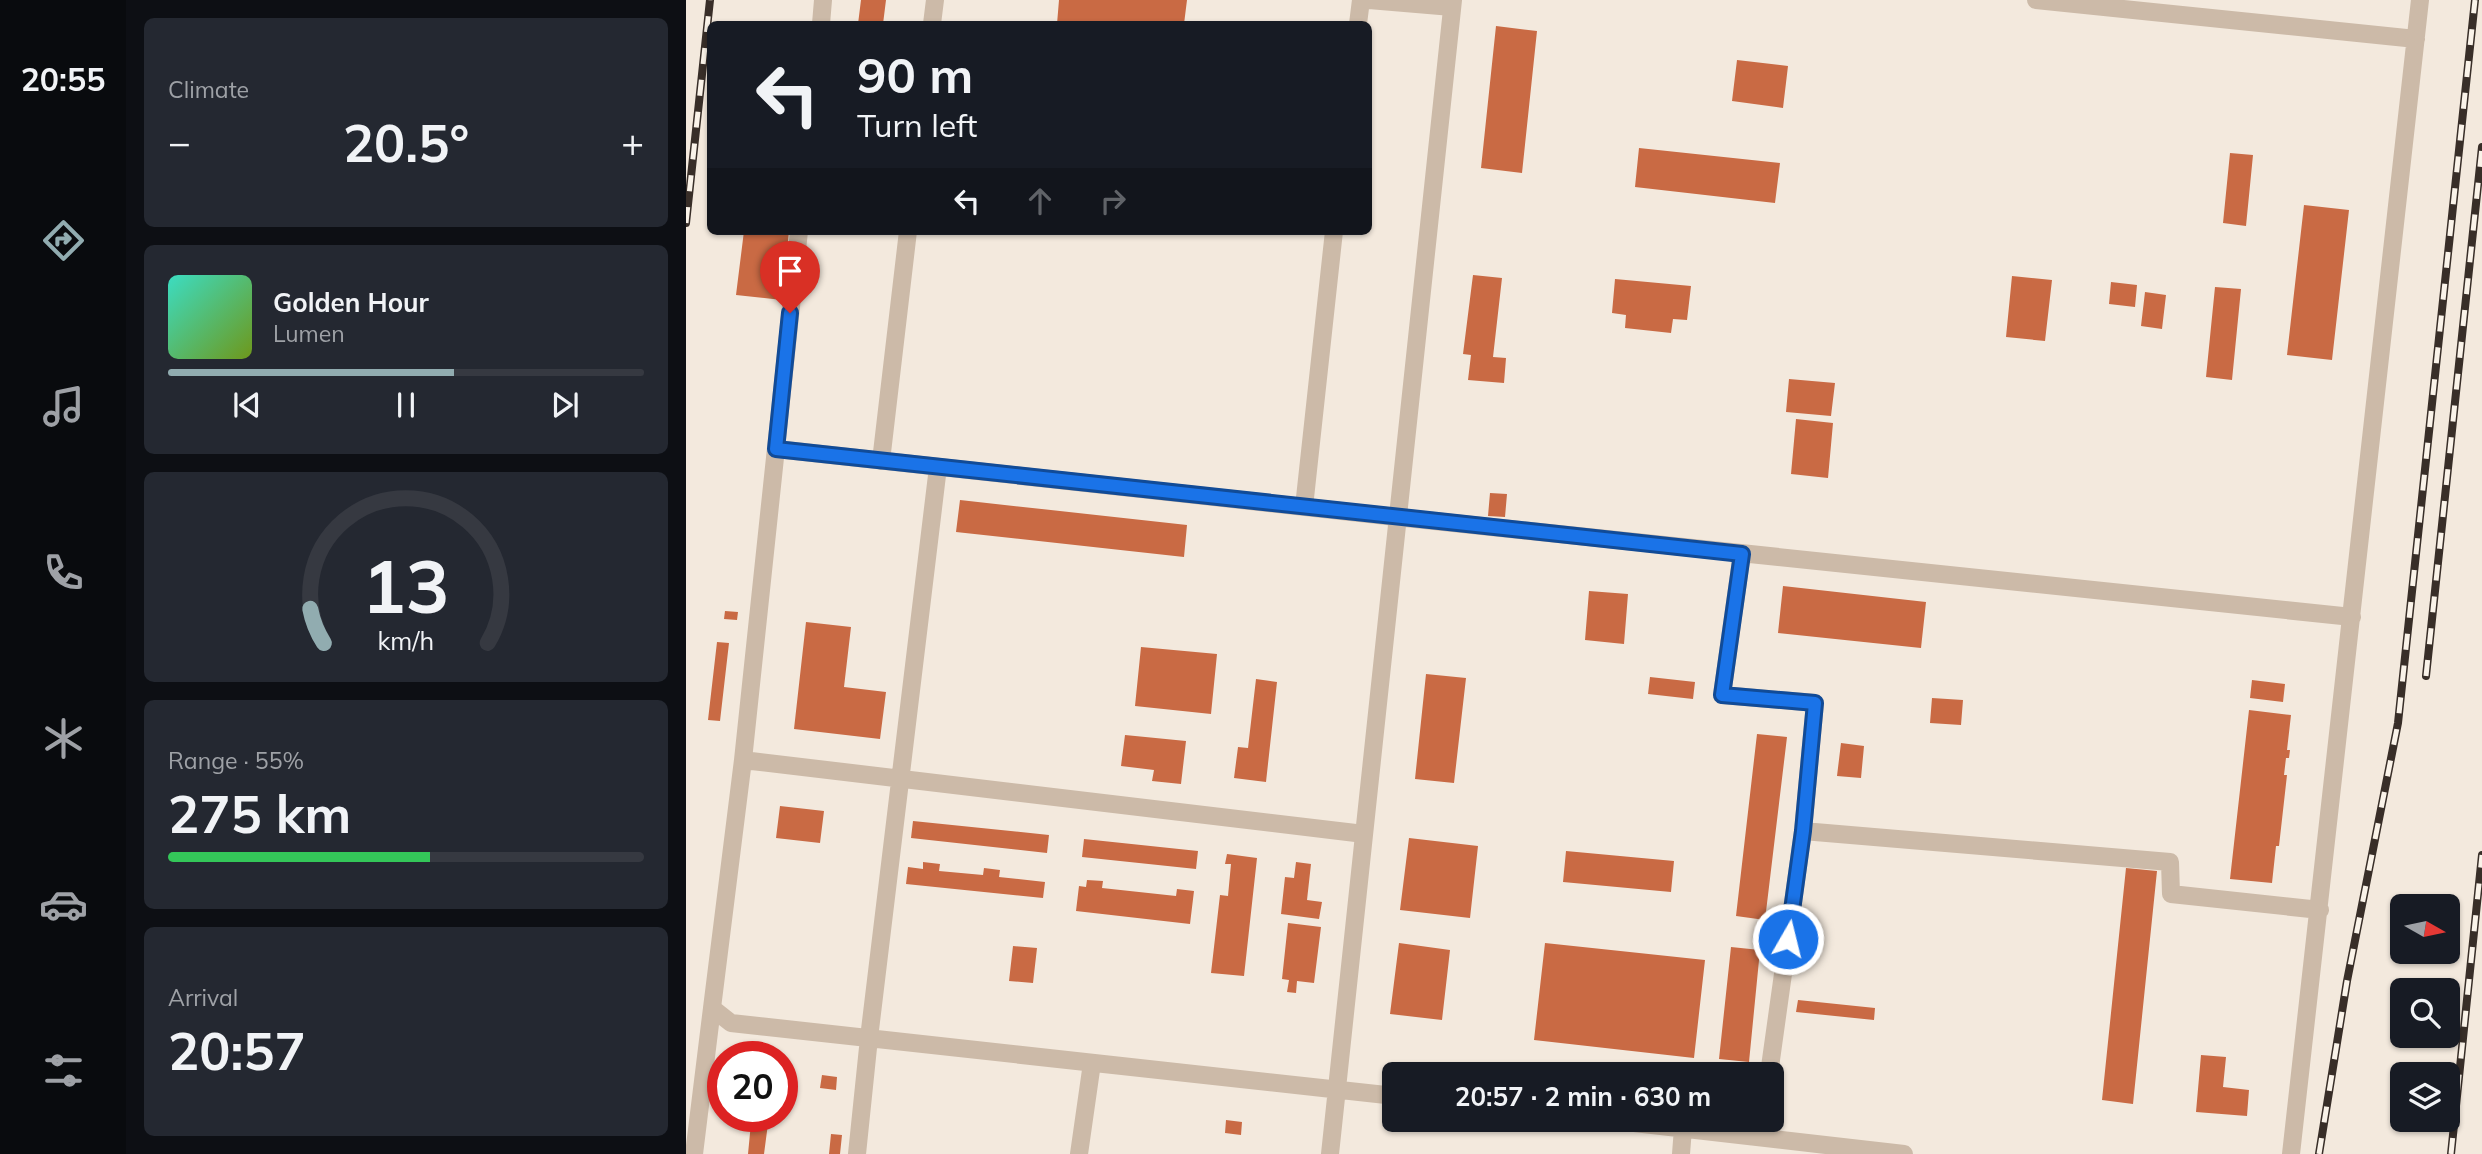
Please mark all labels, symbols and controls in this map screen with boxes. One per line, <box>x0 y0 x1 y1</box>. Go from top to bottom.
text: 90 m <box>857 44 973 105</box>
icon: left <box>742 49 833 140</box>
text: 20:55 <box>21 59 105 99</box>
text: Climate <box>168 75 249 104</box>
text: Turn left <box>857 105 977 145</box>
text: 20.5° <box>343 110 469 175</box>
text: − <box>168 118 191 166</box>
text: + <box>621 118 644 166</box>
icon: left <box>948 182 986 220</box>
icon: ahead <box>1021 182 1059 220</box>
icon: right <box>1094 182 1132 220</box>
icon: directions <box>39 216 88 265</box>
pin <box>760 241 820 313</box>
icon: arrive <box>771 252 809 290</box>
text: Golden Hour <box>273 286 429 319</box>
text: Lumen <box>273 319 345 348</box>
icon: music <box>39 382 88 431</box>
icon: previous <box>228 386 266 424</box>
icon: pause <box>387 386 425 424</box>
icon: next <box>546 386 584 424</box>
text: 13 <box>362 540 450 631</box>
icon: phone <box>39 548 88 597</box>
text: km/h <box>378 625 434 656</box>
icon: climate <box>39 714 88 763</box>
text: Range · 55% <box>168 746 304 775</box>
text: 275 km <box>168 781 351 846</box>
icon: car <box>39 880 88 929</box>
north arrow <box>2390 894 2460 964</box>
map controls <box>2390 894 2460 1132</box>
position arrow <box>1751 902 1825 976</box>
button: search <box>2390 978 2460 1048</box>
text: Arrival <box>168 983 238 1012</box>
text: 20:57 <box>168 1018 306 1083</box>
speed limit sign: 20 <box>707 1041 798 1132</box>
icon: filters <box>39 1046 88 1095</box>
button: layers <box>2390 1062 2460 1132</box>
text: 20:57 · 2 min · 630 m <box>1455 1080 1711 1113</box>

